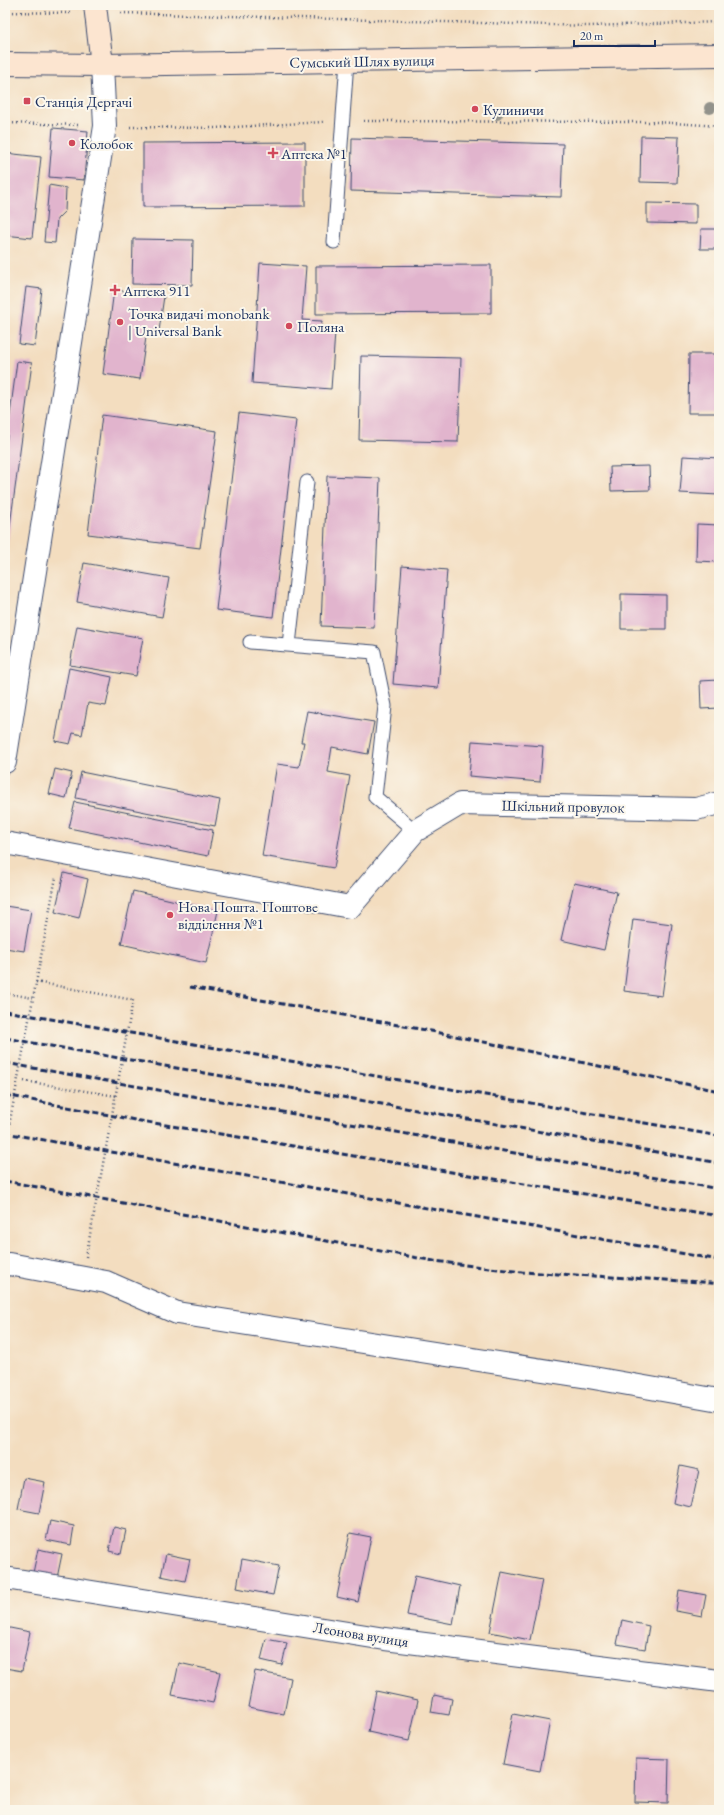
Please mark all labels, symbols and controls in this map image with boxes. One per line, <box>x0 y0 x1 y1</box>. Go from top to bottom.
scale bar <box>574 22 655 48</box>
text: 20 m <box>580 28 604 44</box>
street label: Сумський Шлях вулиця <box>289 50 435 72</box>
place label: Станція Дергачі <box>35 92 133 111</box>
marker: Станція Дергачі <box>22 96 32 106</box>
place label: Кулиничи <box>483 100 544 119</box>
marker: Кулиничи <box>470 104 480 114</box>
place label: Колобок <box>80 134 133 153</box>
marker: Колобок <box>67 138 77 148</box>
place label: Аптека №1 <box>280 144 347 163</box>
marker: Аптека №1 <box>268 148 278 158</box>
place label: Аптека 911 <box>122 281 190 300</box>
marker: Аптека 911 <box>110 285 120 295</box>
place label: Точка видачі monobank | Universal Bank <box>128 304 271 341</box>
marker: Точка видачі monobank | Universal Bank <box>115 317 125 327</box>
place label: Поляна <box>297 317 344 336</box>
marker: Поляна <box>284 321 294 331</box>
street label: Шкільний провулок <box>501 795 625 817</box>
place label: Нова Пошта. Поштове відділення №1 <box>178 897 318 933</box>
marker: Нова Пошта. Поштове відділення №1 <box>165 910 175 920</box>
street label: Леонова вулиця <box>312 1617 410 1651</box>

